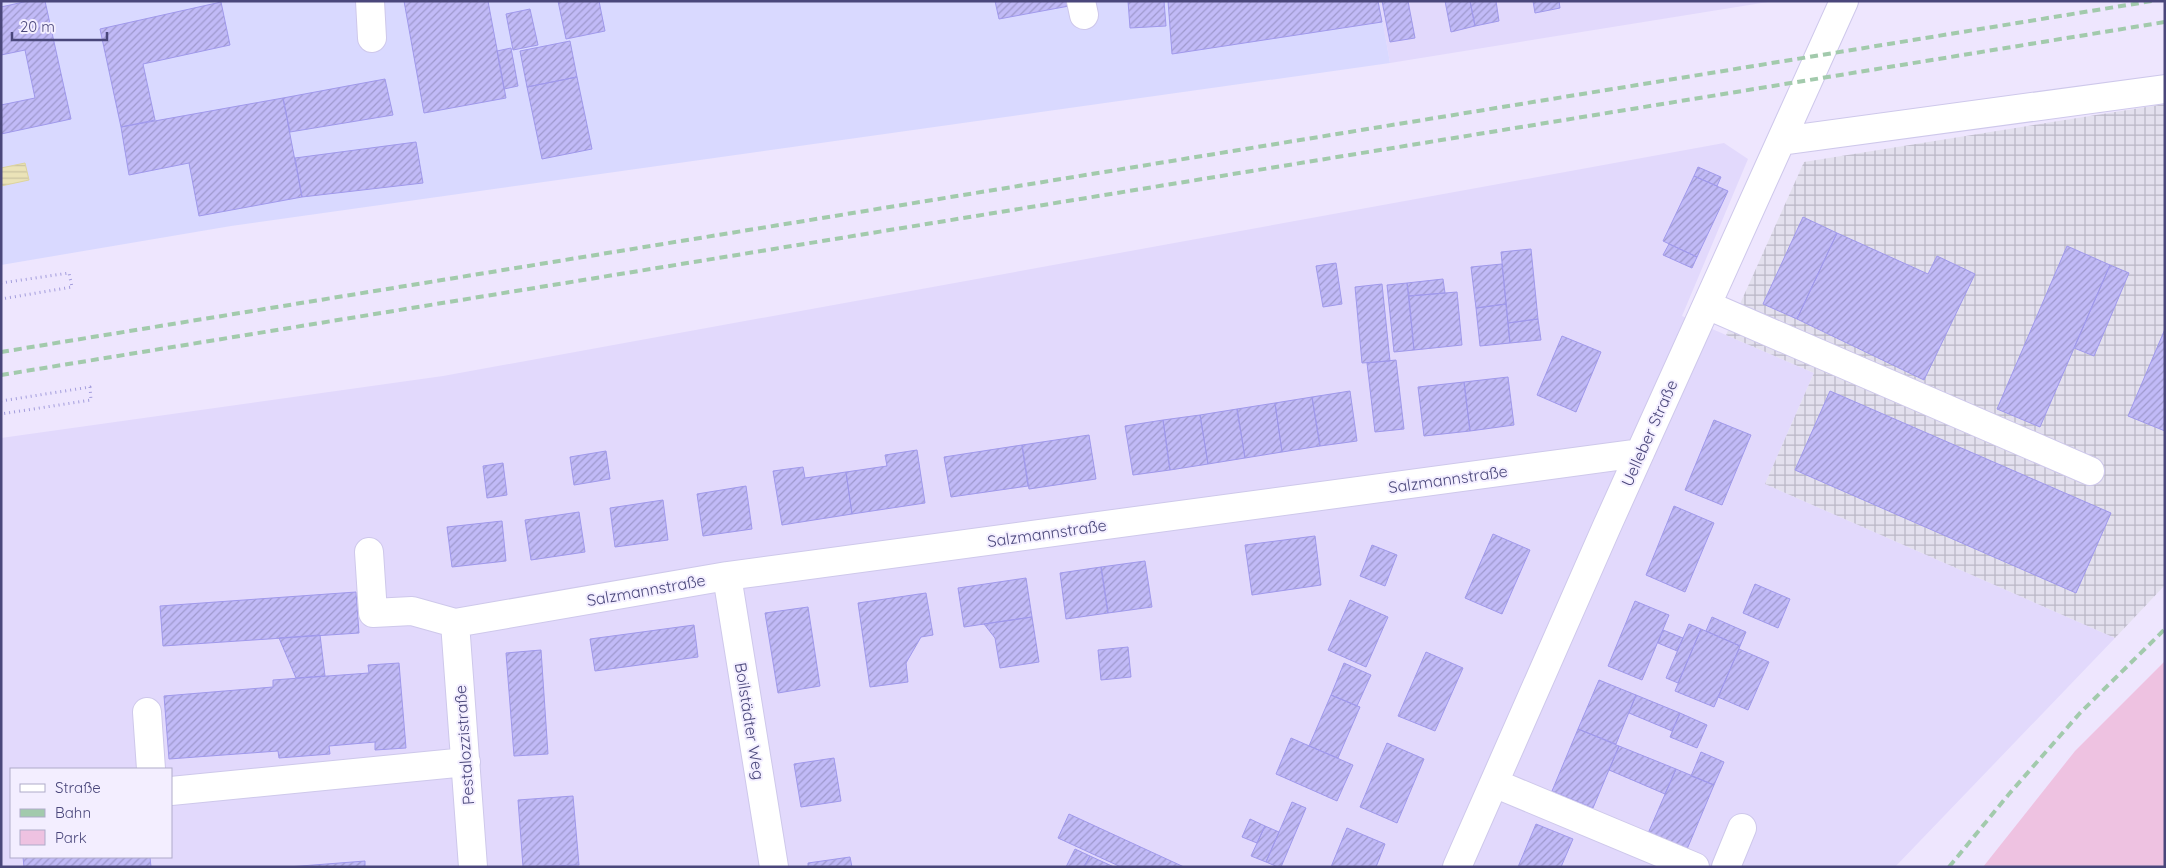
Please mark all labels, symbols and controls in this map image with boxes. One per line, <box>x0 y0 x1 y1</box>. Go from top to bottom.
scale bar <box>12 10 108 42</box>
text: 20 m <box>20 17 55 36</box>
street label: Uelleber Straße <box>1617 377 1681 489</box>
street label: Salzmannstraße <box>1387 461 1509 497</box>
street label: Salzmannstraße <box>986 515 1108 551</box>
street label: Salzmannstraße <box>585 570 707 610</box>
street label: Boilstädter Weg <box>731 661 769 781</box>
street label: Pestalozzistraße <box>450 684 478 806</box>
legend <box>10 768 172 858</box>
text: Straße <box>55 778 101 797</box>
text: Bahn <box>55 803 91 822</box>
text: Park <box>55 828 87 847</box>

